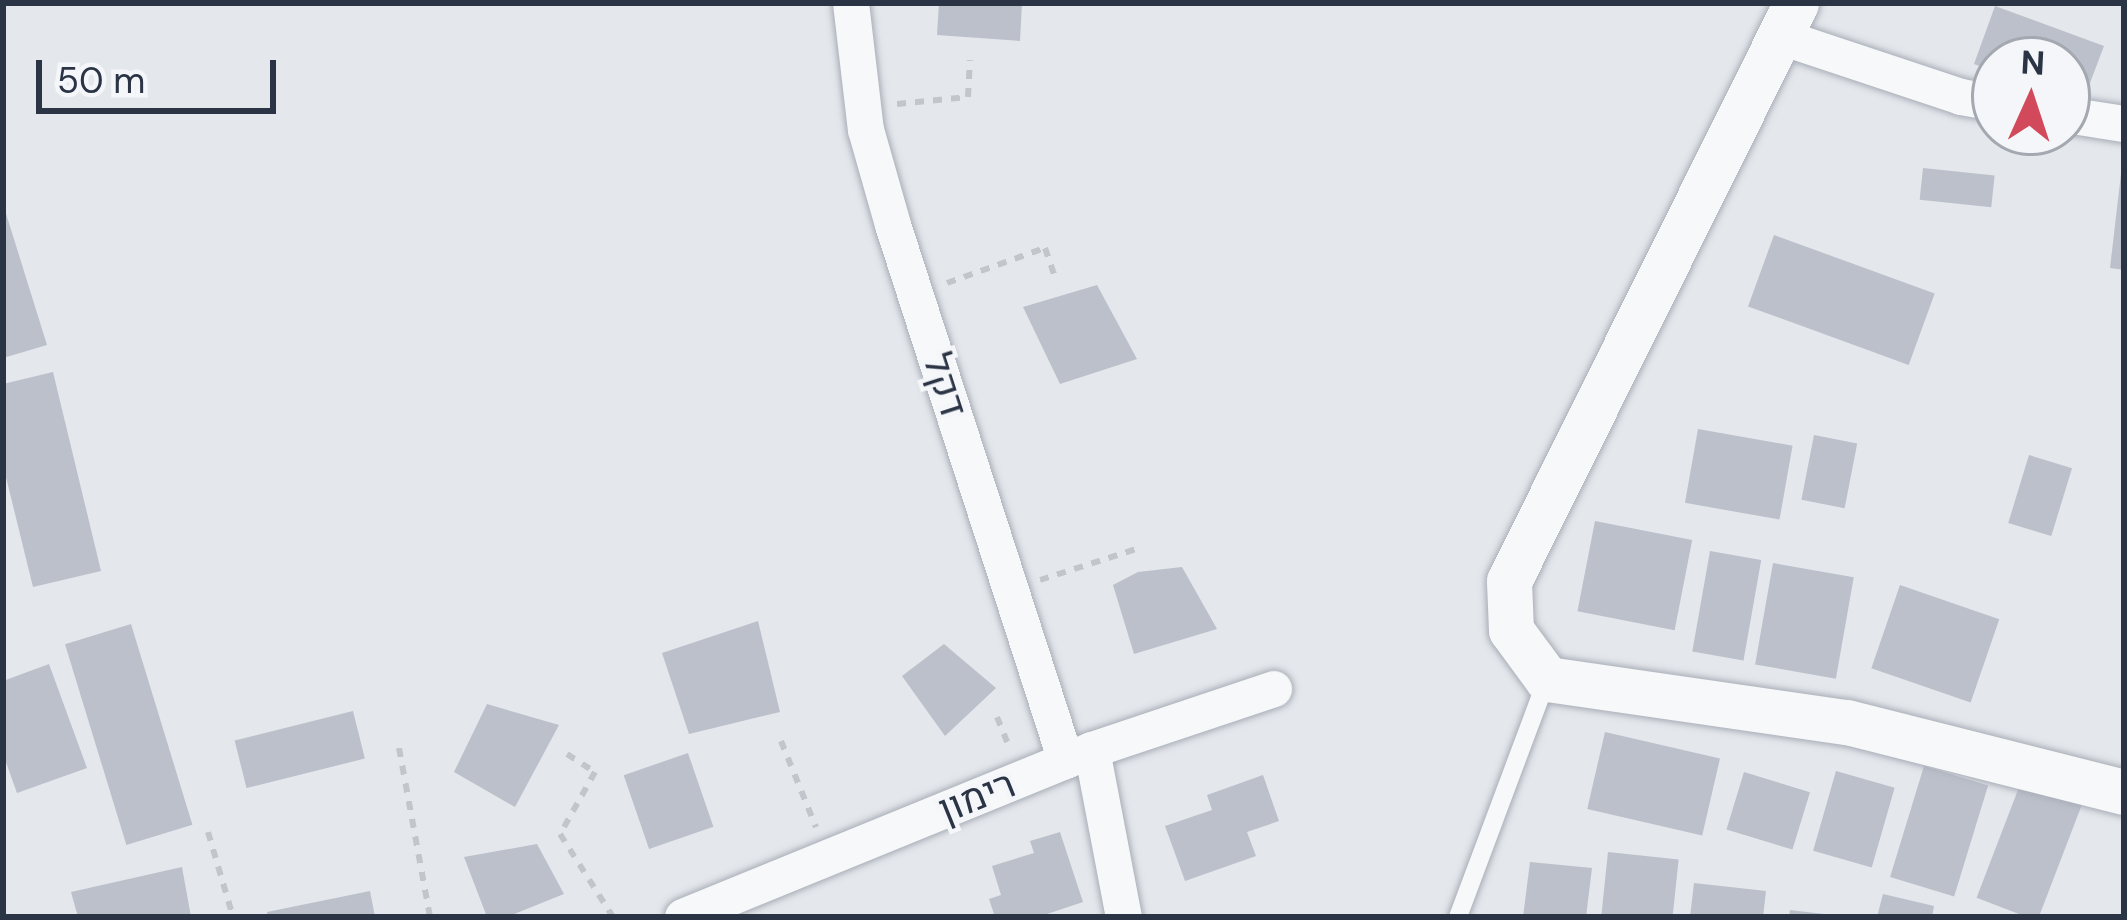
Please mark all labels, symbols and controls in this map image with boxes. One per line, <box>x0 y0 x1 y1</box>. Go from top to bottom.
scale bar <box>42 36 282 110</box>
north arrow <box>1971 36 2091 156</box>
text: N <box>2020 40 2046 85</box>
text: 50 m <box>57 57 145 104</box>
street label: דקל <box>913 347 977 423</box>
street label: רימון <box>932 761 1022 833</box>

